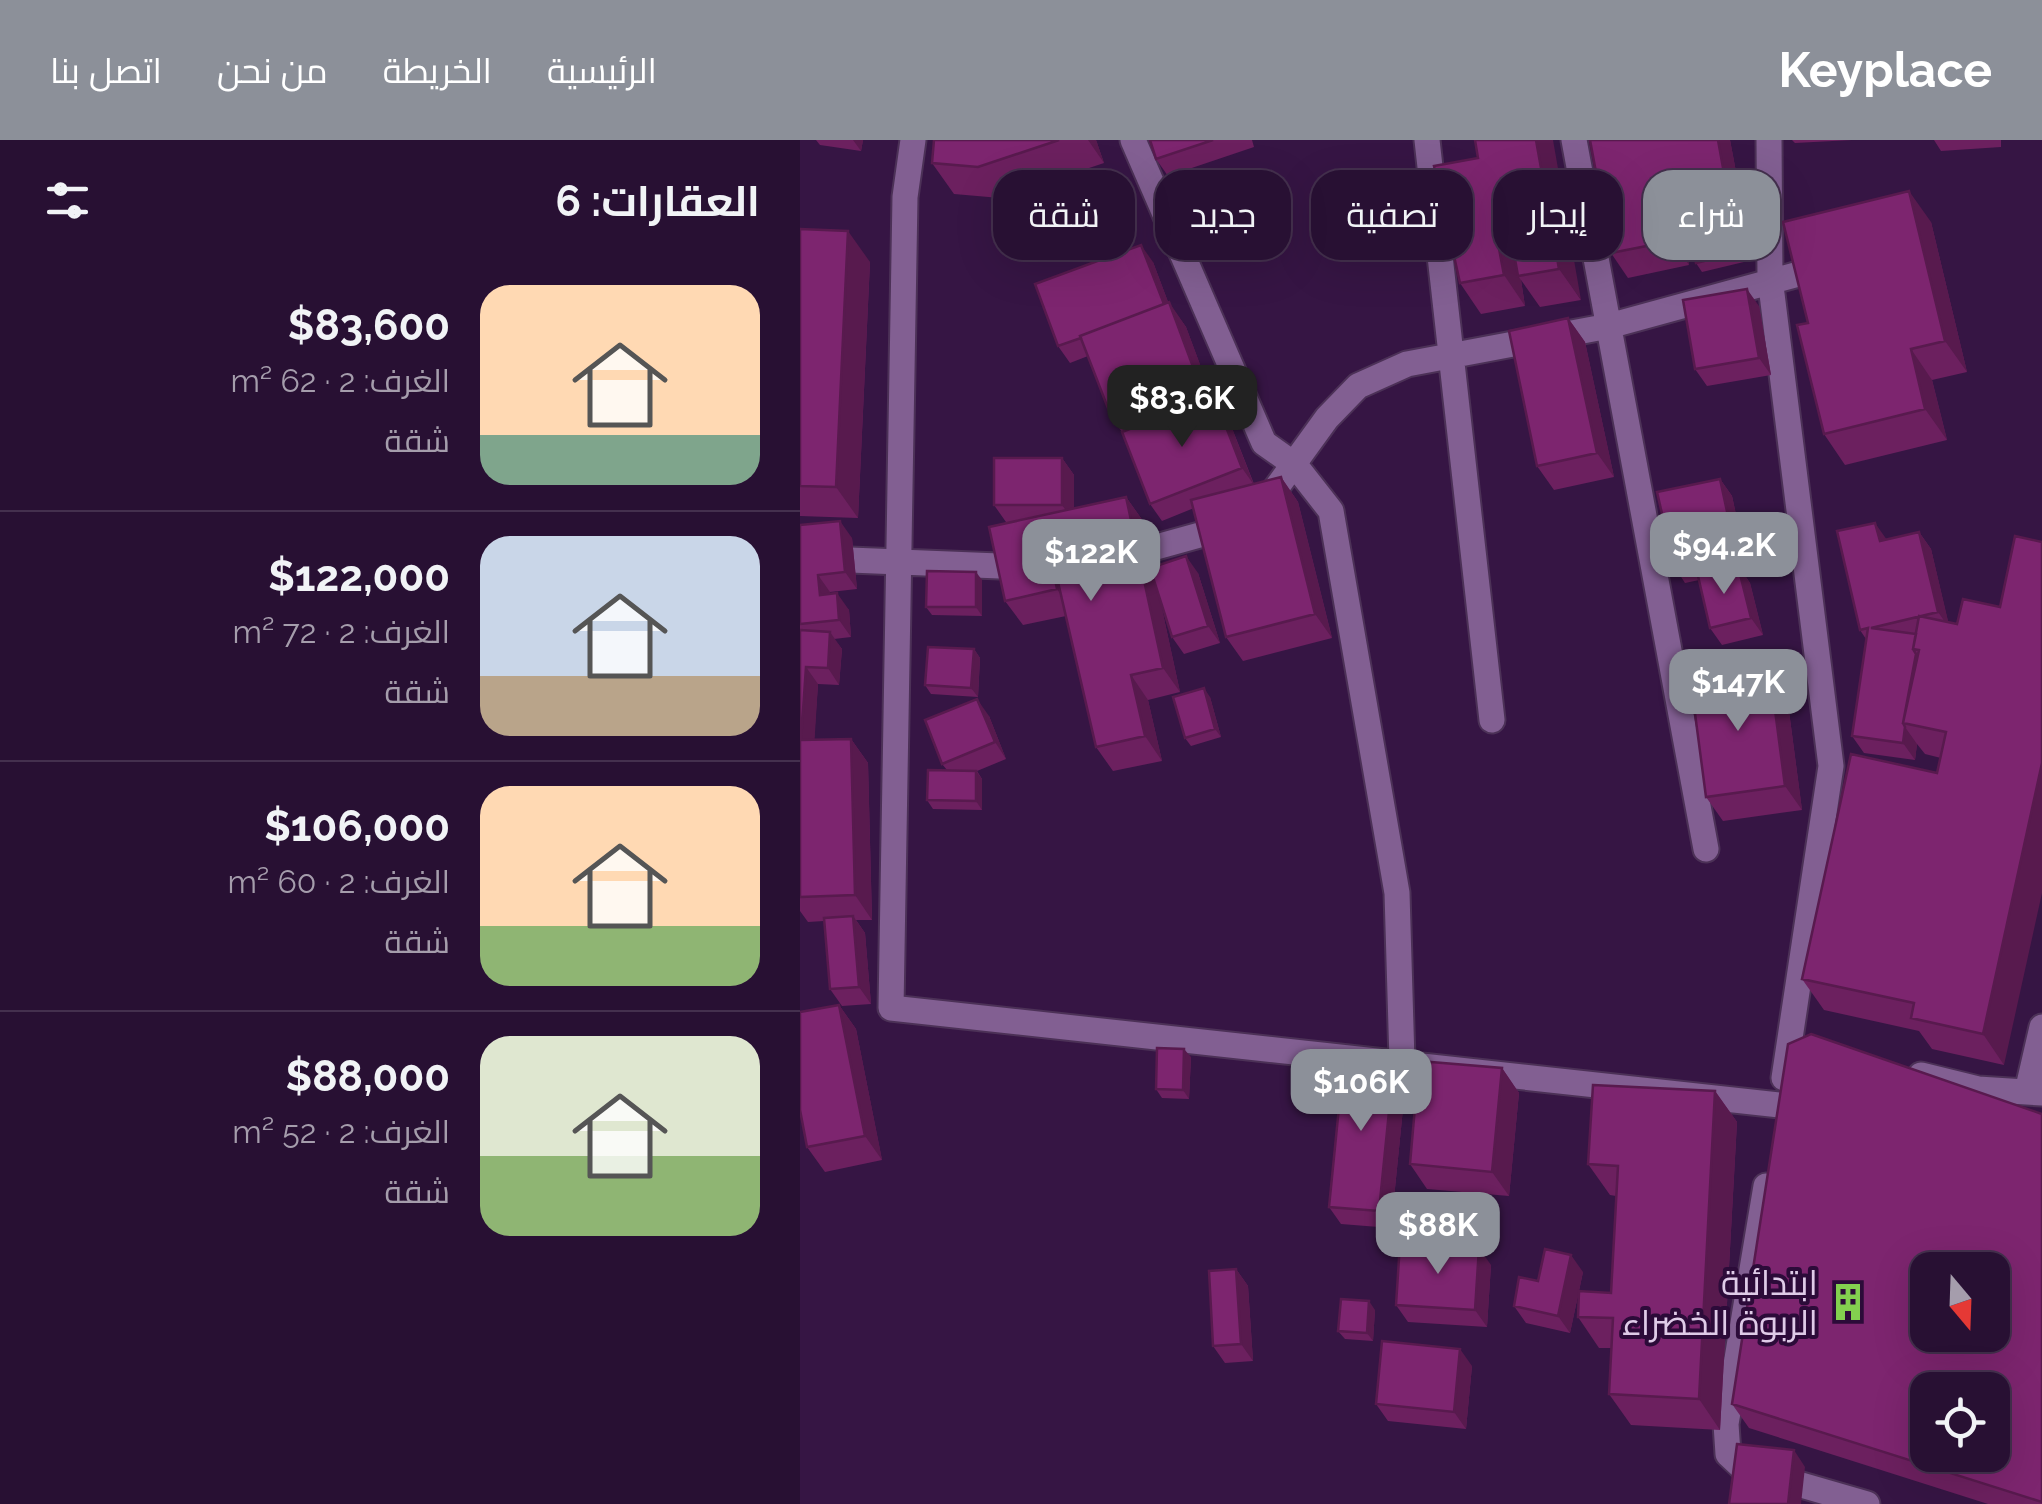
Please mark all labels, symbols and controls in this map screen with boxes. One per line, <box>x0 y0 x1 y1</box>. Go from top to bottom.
text: Keyplace <box>1778 42 1992 98</box>
text: اتصل بنا <box>50 50 162 91</box>
text: من نحن <box>217 50 328 91</box>
text: الخريطة <box>383 50 492 91</box>
text: الرئيسية <box>547 50 657 91</box>
chip: شقة <box>993 170 1135 260</box>
chip: جديد <box>1155 170 1291 260</box>
chip: تصفية <box>1311 170 1473 260</box>
chip: إيجار <box>1493 170 1623 260</box>
chip: شراء <box>1643 170 1780 260</box>
icon: filters <box>40 173 95 228</box>
text: العقارات: 6 <box>556 177 760 226</box>
text: $83,600 <box>288 301 450 350</box>
icon: home <box>560 325 680 445</box>
text: الغرف: 2 · 62 m² <box>230 362 450 399</box>
pin: $83.6K <box>1101 365 1263 450</box>
text: $83.6K <box>1129 379 1235 416</box>
text: شقة <box>385 422 450 459</box>
pin: $94.2K <box>1643 512 1805 597</box>
pin: $122K <box>1021 519 1161 604</box>
text: $94.2K <box>1672 526 1776 563</box>
text: $122K <box>1044 533 1138 570</box>
text: $122,000 <box>268 552 450 601</box>
icon: home <box>560 576 680 696</box>
text: الغرف: 2 · 72 m² <box>233 613 450 650</box>
pin: $147K <box>1668 649 1808 734</box>
text: $147K <box>1691 663 1785 700</box>
text: شقة <box>385 673 450 710</box>
text: $106,000 <box>264 802 450 851</box>
icon: home <box>560 826 680 946</box>
text: الغرف: 2 · 60 m² <box>227 863 450 900</box>
text: شقة <box>385 923 450 960</box>
pin: $106K <box>1291 1049 1431 1134</box>
text: $88,000 <box>286 1052 450 1101</box>
text: $106K <box>1313 1063 1409 1100</box>
icon: home <box>560 1076 680 1196</box>
text: الغرف: 2 · 52 m² <box>232 1113 450 1150</box>
text: شقة <box>385 1173 450 1210</box>
pin: $88K <box>1379 1192 1497 1277</box>
text: $88K <box>1398 1206 1478 1243</box>
north arrow <box>1910 1252 2010 1352</box>
map controls <box>1910 1252 2010 1472</box>
place label: ابتدائية الربوة الخضراء <box>1622 1262 1818 1343</box>
building icon: ابتدائية الربوة الخضراء <box>1827 1281 1869 1323</box>
button: locate <box>1910 1372 2010 1472</box>

